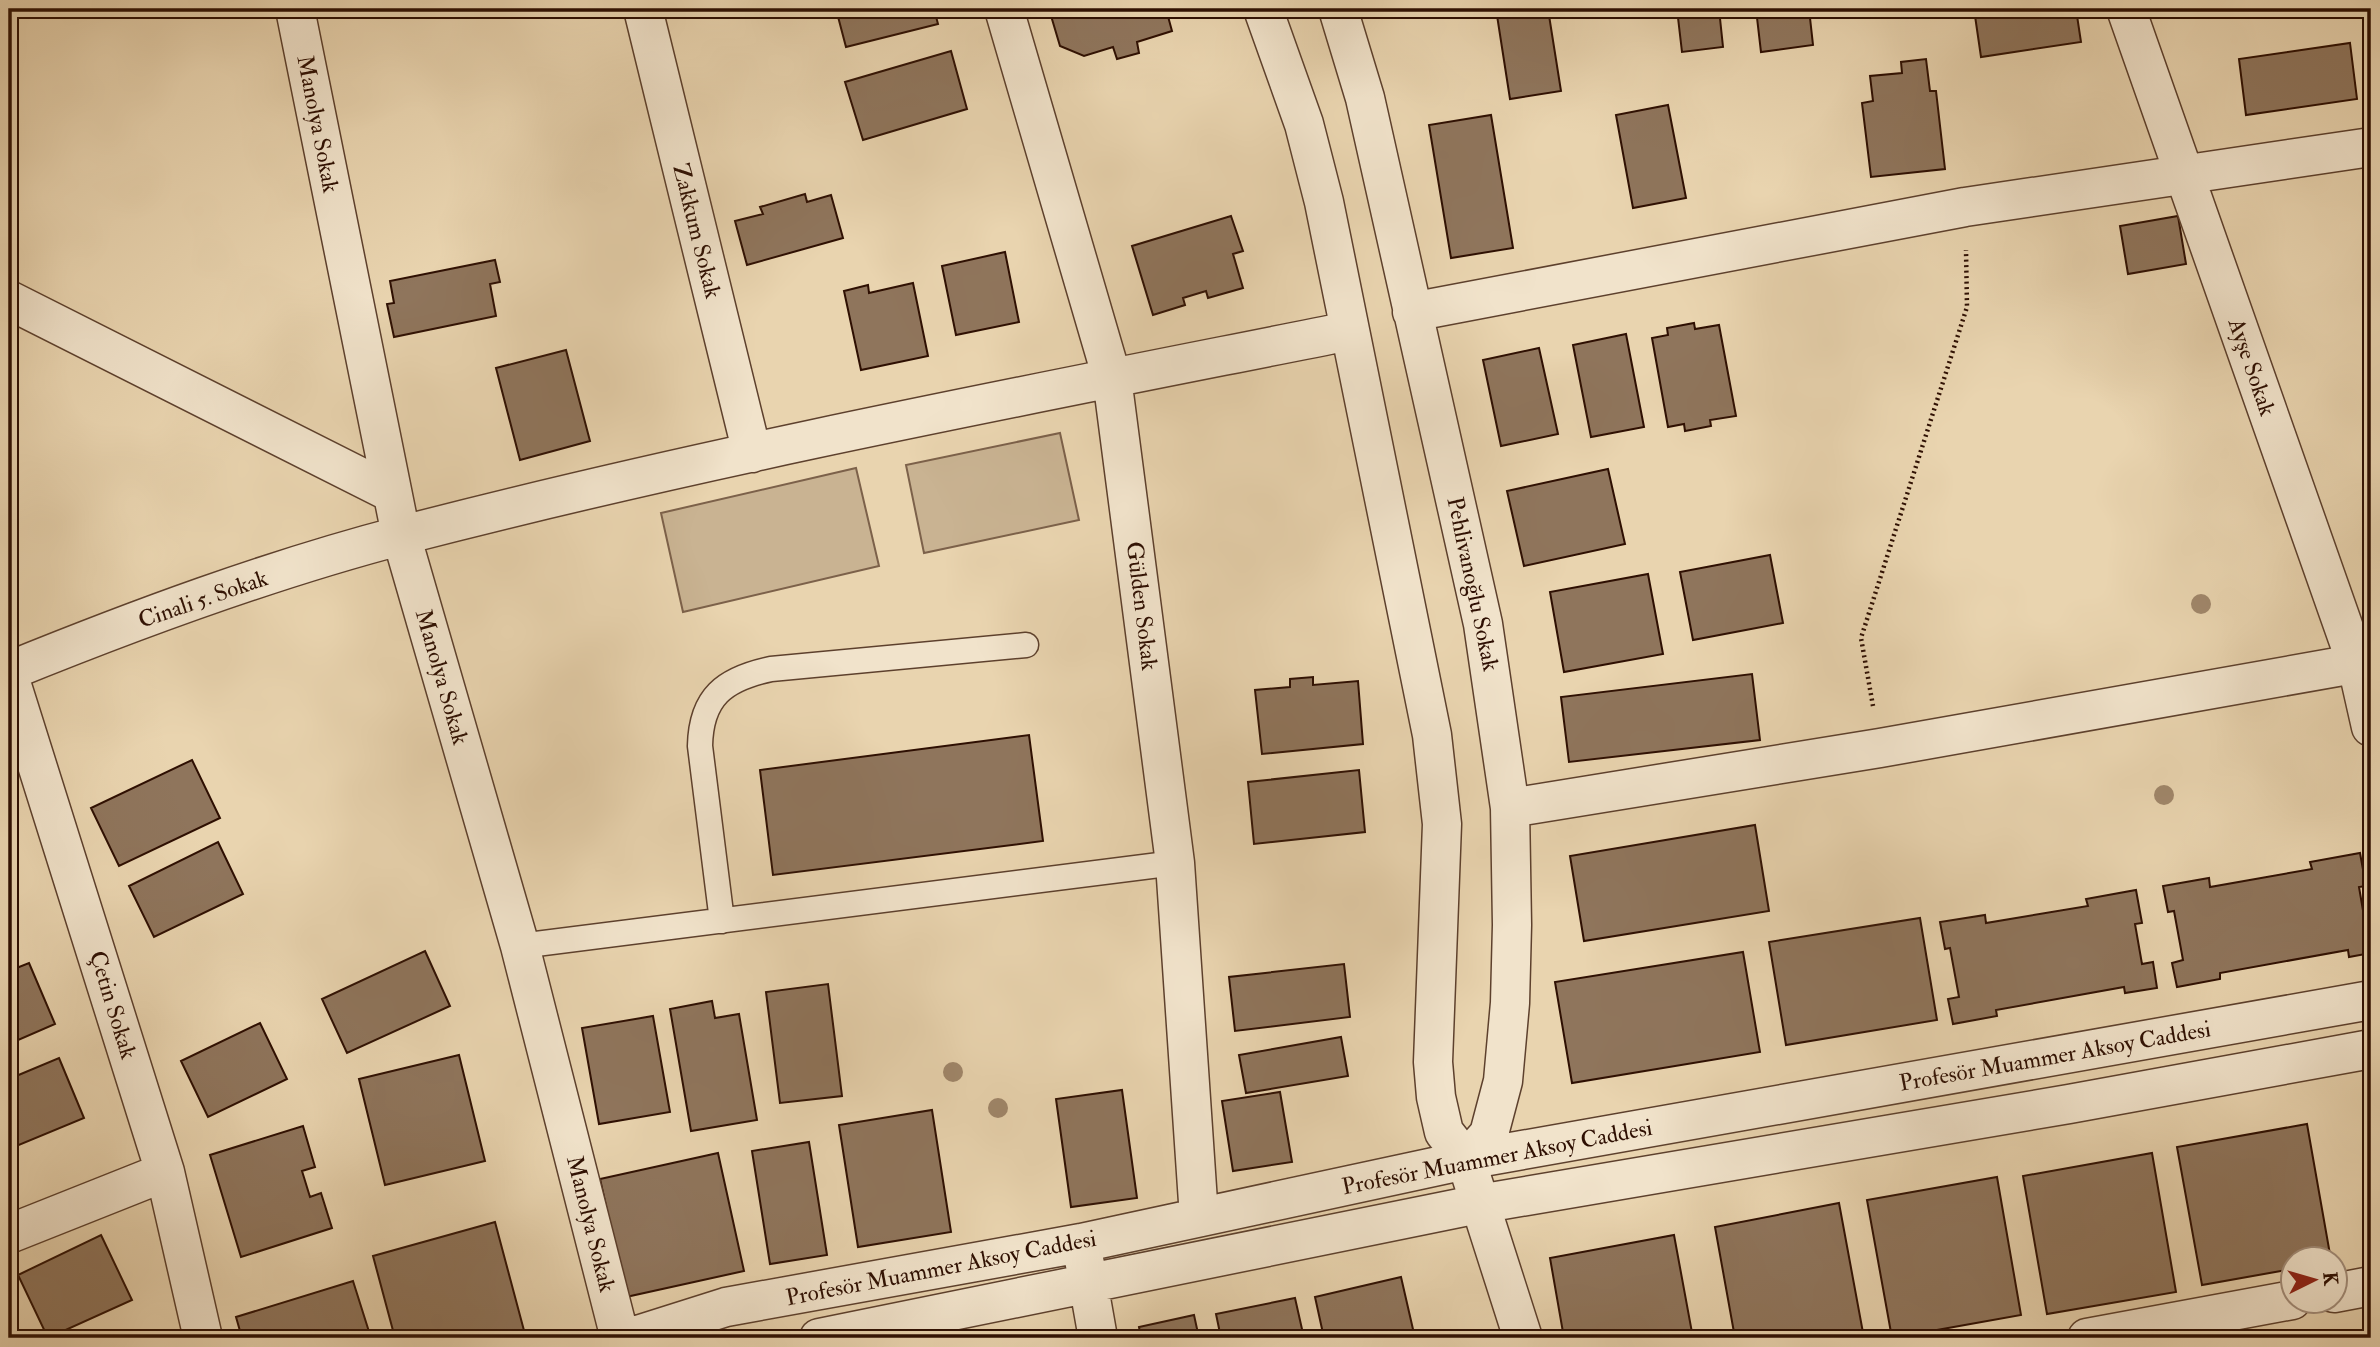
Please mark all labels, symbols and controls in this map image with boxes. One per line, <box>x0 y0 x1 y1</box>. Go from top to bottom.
street label: Manolya Sokak <box>290 53 346 195</box>
street label: Zakkum Sokak <box>666 160 728 302</box>
street label: Ayşe Sokak <box>2221 313 2282 420</box>
street label: Pehlivanoğlu Sokak <box>1440 494 1506 674</box>
street label: Gülden Sokak <box>1120 540 1164 672</box>
street label: Cinali 5. Sokak <box>134 563 272 635</box>
street label: Manolya Sokak <box>409 606 475 748</box>
street label: Çetin Sokak <box>83 947 143 1063</box>
street label: Profesör Muammer Aksoy Caddesi <box>1897 1014 2213 1098</box>
street label: Profesör Muammer Aksoy Caddesi <box>1339 1113 1655 1201</box>
street label: Manolya Sokak <box>560 1153 622 1295</box>
street label: Profesör Muammer Aksoy Caddesi <box>783 1224 1099 1312</box>
north arrow <box>2278 1246 2348 1316</box>
text: K <box>2317 1271 2343 1287</box>

